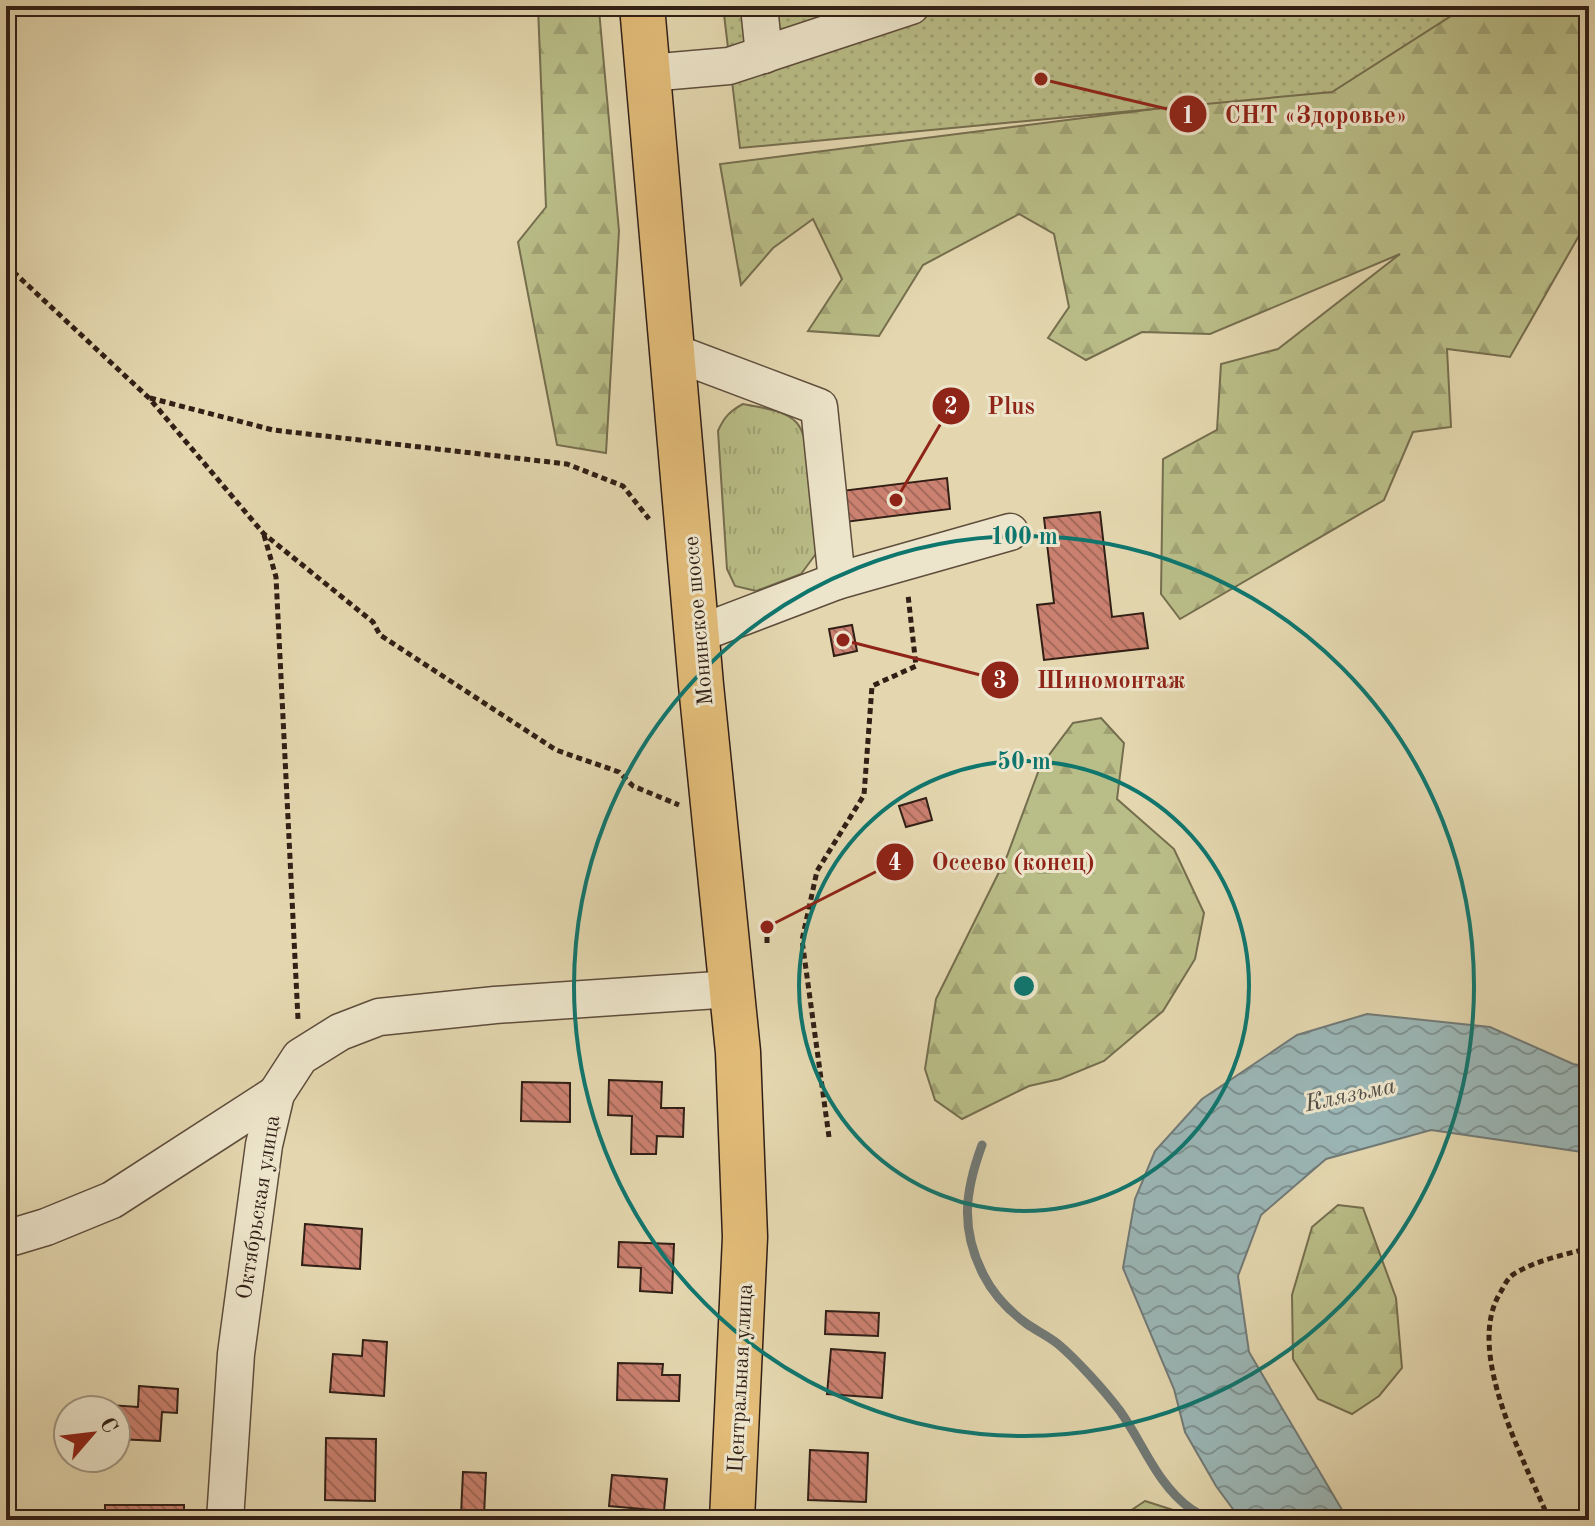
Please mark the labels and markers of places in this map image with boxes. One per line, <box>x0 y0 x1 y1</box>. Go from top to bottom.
callout: СНТ «Здоровье» <box>1168 90 1423 138</box>
callout: Plus <box>931 382 1051 430</box>
callout: Шиномонтаж <box>980 656 1201 704</box>
callout: Осеево (конец) <box>875 838 1110 886</box>
centre of rings <box>1010 972 1038 1000</box>

